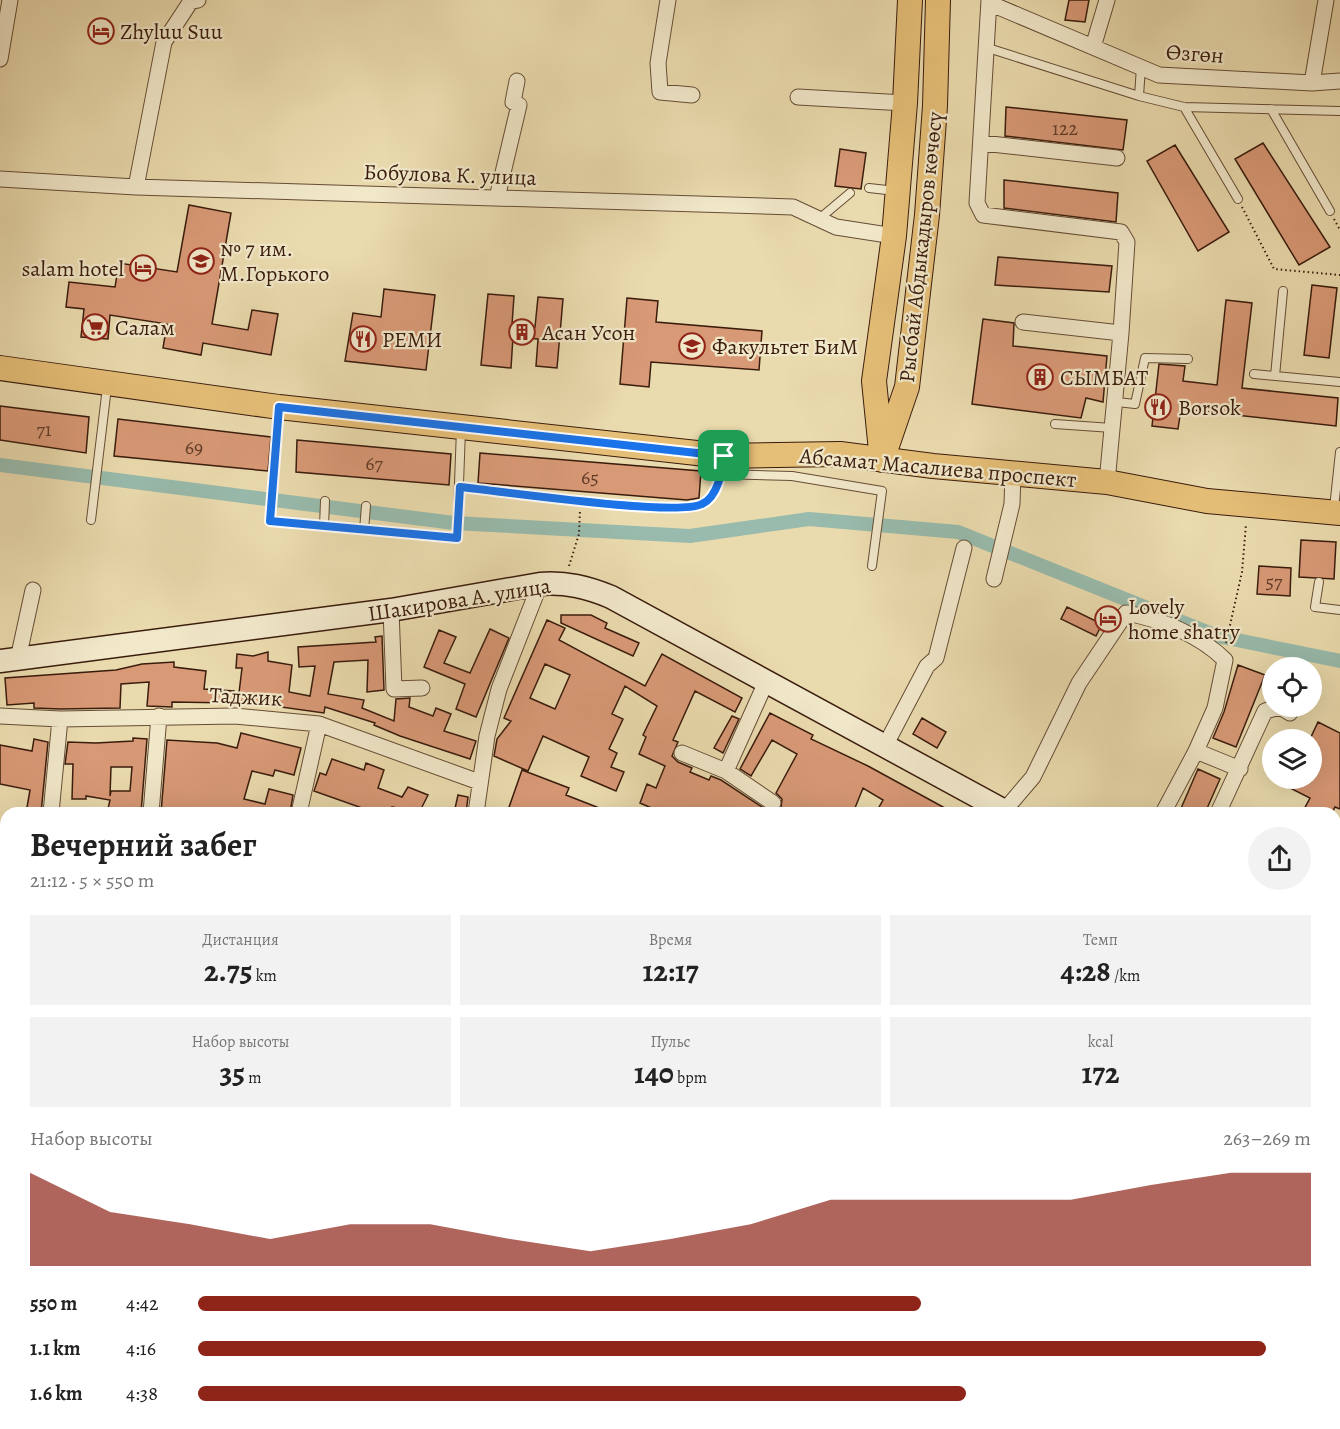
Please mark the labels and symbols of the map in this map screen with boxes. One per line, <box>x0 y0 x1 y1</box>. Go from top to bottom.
hotel icon: Zhyluu Suu <box>86 16 116 46</box>
place label: Zhyluu Suu <box>120 17 223 47</box>
street label: Өзгөн <box>1165 37 1225 71</box>
street label: Рысбай Абдыкадыров көчөсү <box>892 109 950 384</box>
house number: 122 <box>1052 115 1078 142</box>
street label: Бобулова К. улица <box>363 157 538 193</box>
place label: № 7 им. М.Горького <box>220 234 329 289</box>
school or university icon: № 7 им. М.Горького <box>186 246 216 276</box>
hotel icon: salam hotel <box>128 253 158 283</box>
place label: salam hotel <box>21 254 124 284</box>
supermarket icon: Салам <box>80 312 110 342</box>
place label: Салам <box>115 313 175 343</box>
building icon: Асан Усон <box>507 317 537 347</box>
place label: Асан Усон <box>541 318 635 348</box>
restaurant icon: РЕМИ <box>348 324 378 354</box>
place label: РЕМИ <box>382 325 442 355</box>
school or university icon: Факультет БиМ <box>677 331 707 361</box>
place label: Факультет БиМ <box>712 332 858 362</box>
building icon: СЫМБАТ <box>1025 362 1055 392</box>
place label: СЫМБАТ <box>1060 363 1148 393</box>
restaurant icon: Borsok <box>1143 392 1173 422</box>
place label: Borsok <box>1178 393 1241 423</box>
house number: 71 <box>36 416 52 443</box>
pin <box>698 430 749 481</box>
house number: 69 <box>185 434 203 461</box>
street label: Абсамат Масалиева проспект <box>797 441 1078 495</box>
house number: 67 <box>365 450 383 477</box>
house number: 65 <box>581 464 599 491</box>
house number: 57 <box>1266 568 1283 595</box>
street label: Шакирова А. улица <box>366 571 554 629</box>
place label: Lovely home shatry <box>1128 592 1240 647</box>
hotel icon: Lovely home shatry <box>1093 604 1123 634</box>
street label: Таджик <box>209 680 283 714</box>

